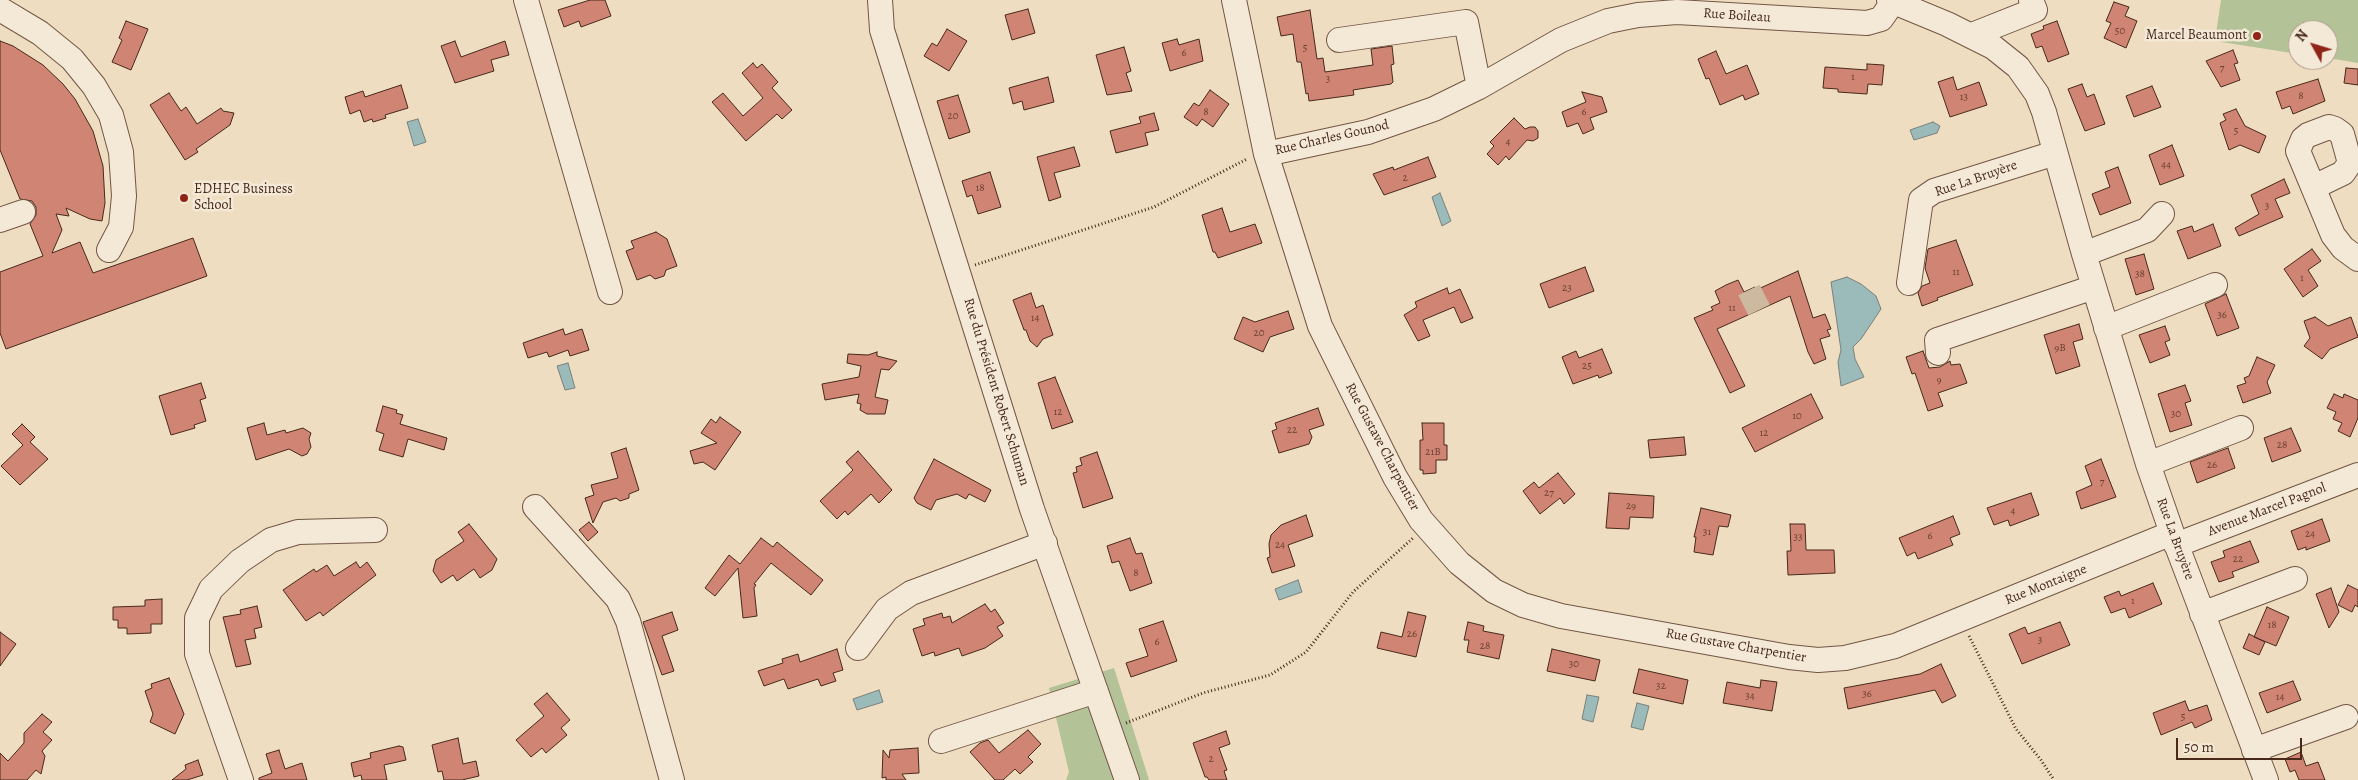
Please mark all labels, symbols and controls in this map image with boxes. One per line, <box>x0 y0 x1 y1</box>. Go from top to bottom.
street label: Rue Boileau <box>1703 5 1771 27</box>
north arrow <box>2288 20 2338 70</box>
house number: 50 <box>2115 24 2125 38</box>
text: N <box>2291 26 2312 46</box>
place label: Marcel Beaumont <box>2146 28 2247 44</box>
marker: Marcel Beaumont <box>2251 30 2263 42</box>
house number: 5 <box>1303 41 1307 55</box>
house number: 6 <box>1181 46 1187 60</box>
house number: 7 <box>2220 61 2224 75</box>
house number: 1 <box>1851 70 1855 84</box>
house number: 3 <box>1326 72 1330 86</box>
house number: 8 <box>2298 89 2304 103</box>
house number: 13 <box>1960 90 1968 104</box>
house number: 8 <box>1203 105 1209 119</box>
house number: 6 <box>1581 105 1587 119</box>
house number: 20 <box>947 109 959 123</box>
street label: Rue Charles Gounod <box>1273 117 1391 159</box>
house number: 5 <box>2234 124 2238 138</box>
house number: 4 <box>1506 135 1510 149</box>
street label: Rue La Bruyère <box>1933 157 2019 201</box>
house number: 44 <box>2161 158 2171 172</box>
house number: 2 <box>1402 171 1408 185</box>
house number: 18 <box>975 181 985 195</box>
place label: EDHEC Business School <box>194 182 293 214</box>
marker: EDHEC Business School <box>178 192 190 204</box>
house number: 3 <box>2265 199 2269 213</box>
house number: 11 <box>1952 265 1960 279</box>
house number: 38 <box>2135 267 2145 281</box>
house number: 1 <box>2300 271 2304 285</box>
house number: 23 <box>1562 281 1572 295</box>
street label: Rue du Président Robert Schuman <box>959 296 1033 488</box>
house number: 11 <box>1728 301 1736 315</box>
house number: 36 <box>2217 308 2227 322</box>
house number: 14 <box>1031 311 1039 325</box>
house number: 20 <box>1253 326 1265 340</box>
house number: 9B <box>2054 341 2066 355</box>
house number: 25 <box>1582 359 1592 373</box>
house number: 9 <box>1936 373 1942 387</box>
street label: Rue Gustave Charpentier <box>1341 380 1423 514</box>
house number: 12 <box>1054 405 1062 419</box>
house number: 30 <box>2171 407 2181 421</box>
house number: 10 <box>1792 409 1802 423</box>
house number: 22 <box>1287 423 1297 437</box>
house number: 12 <box>1760 426 1768 440</box>
house number: 28 <box>2277 438 2287 452</box>
house number: 21B <box>1425 445 1441 459</box>
house number: 26 <box>2207 458 2217 472</box>
house number: 7 <box>2100 475 2104 489</box>
street label: Avenue Marcel Pagnol <box>2206 480 2328 540</box>
house number: 27 <box>1544 486 1554 500</box>
street label: Rue La Bruyère <box>2152 496 2198 582</box>
house number: 29 <box>1626 499 1636 513</box>
house number: 4 <box>2011 504 2015 518</box>
house number: 31 <box>1703 525 1711 539</box>
house number: 24 <box>2305 527 2315 541</box>
house number: 6 <box>1927 529 1933 543</box>
house number: 33 <box>1793 530 1803 544</box>
house number: 24 <box>1275 538 1285 552</box>
house number: 22 <box>2233 552 2243 566</box>
street label: Rue Montaigne <box>2003 561 2089 609</box>
house number: 8 <box>1133 566 1139 580</box>
house number: 1 <box>2131 594 2135 608</box>
house number: 18 <box>2267 618 2277 632</box>
street label: Rue Gustave Charpentier <box>1664 625 1808 667</box>
house number: 26 <box>1407 627 1417 641</box>
house number: 3 <box>2038 633 2042 647</box>
house number: 6 <box>1154 635 1160 649</box>
house number: 28 <box>1480 639 1490 653</box>
house number: 30 <box>1569 657 1579 671</box>
house number: 32 <box>1656 679 1666 693</box>
house number: 36 <box>1862 687 1872 701</box>
house number: 34 <box>1745 689 1755 703</box>
house number: 14 <box>2276 690 2284 704</box>
house number: 5 <box>2181 710 2185 724</box>
scale bar <box>2178 728 2304 760</box>
text: 50 m <box>2184 737 2214 757</box>
house number: 2 <box>1208 752 1214 766</box>

